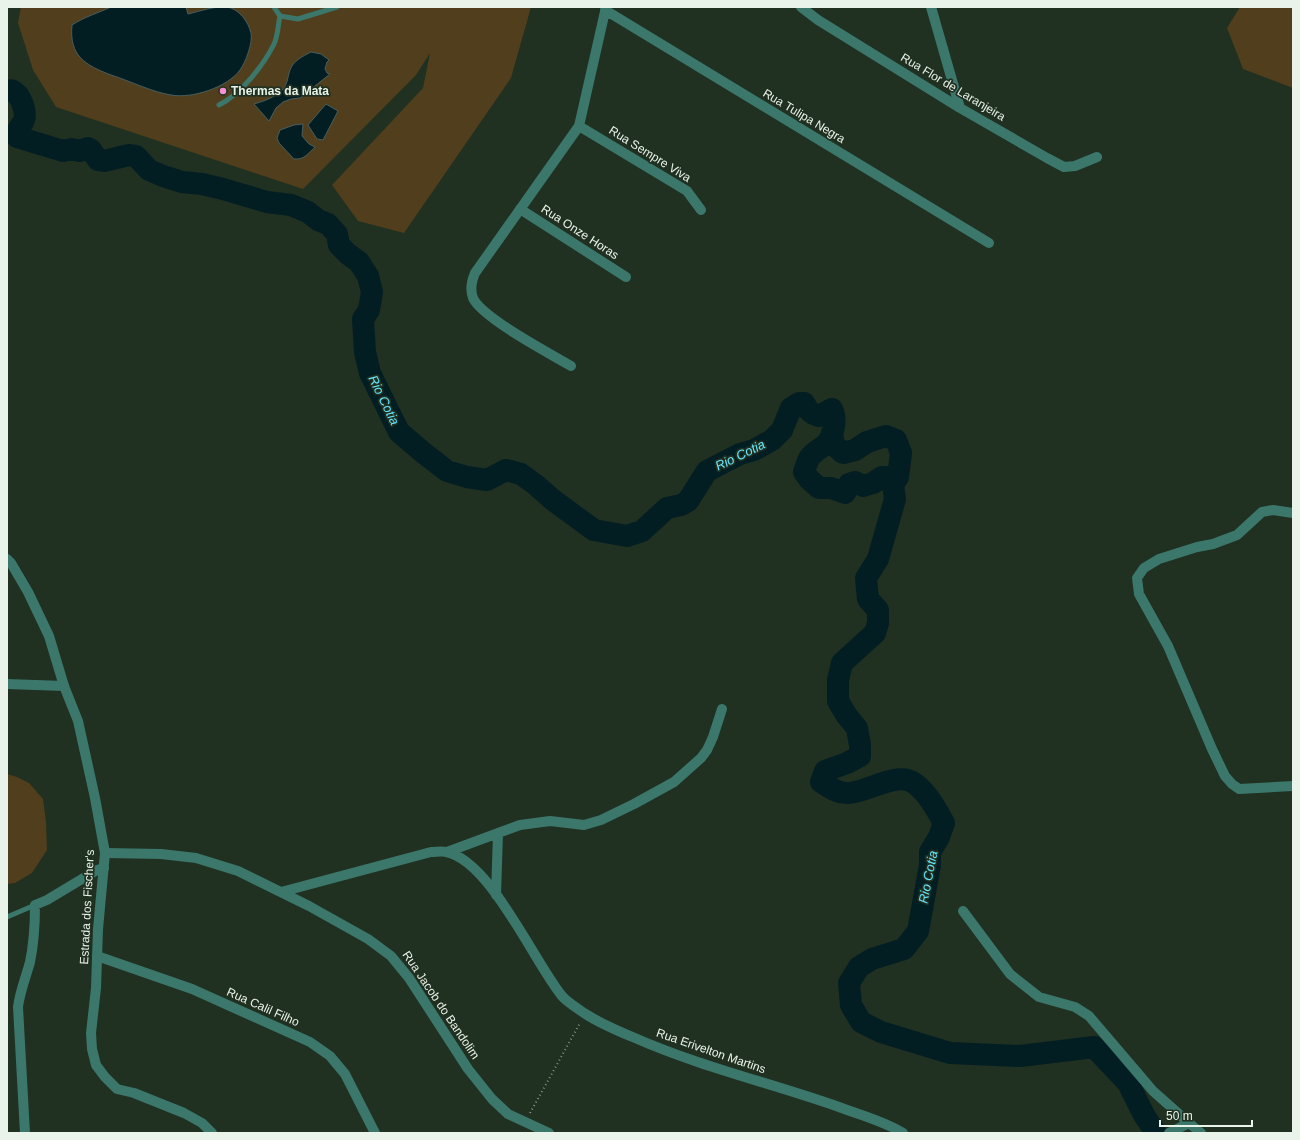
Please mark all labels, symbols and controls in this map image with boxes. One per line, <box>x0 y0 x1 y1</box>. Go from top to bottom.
street label: Rua Flor de Laranjeira <box>898 50 1008 124</box>
place label: Thermas da Mata <box>231 84 329 98</box>
marker: Thermas da Mata <box>218 86 228 96</box>
street label: Rua Tulipa Negra <box>760 86 848 146</box>
street label: Rua Sempre Viva <box>607 123 694 185</box>
street label: Rua Onze Horas <box>539 202 621 262</box>
water label: Rio Cotia <box>366 373 402 427</box>
water label: Rio Cotia <box>713 437 767 473</box>
street label: Estrada dos Fischer's <box>77 849 97 965</box>
water label: Rio Cotia <box>916 849 940 905</box>
street label: Rua Jacob do Bandolim <box>400 948 482 1062</box>
street label: Rua Calil Filho <box>225 985 302 1029</box>
street label: Rua Erivelton Martins <box>654 1026 768 1076</box>
scale bar <box>1160 1102 1252 1128</box>
text: 50 m <box>1166 1109 1193 1123</box>

